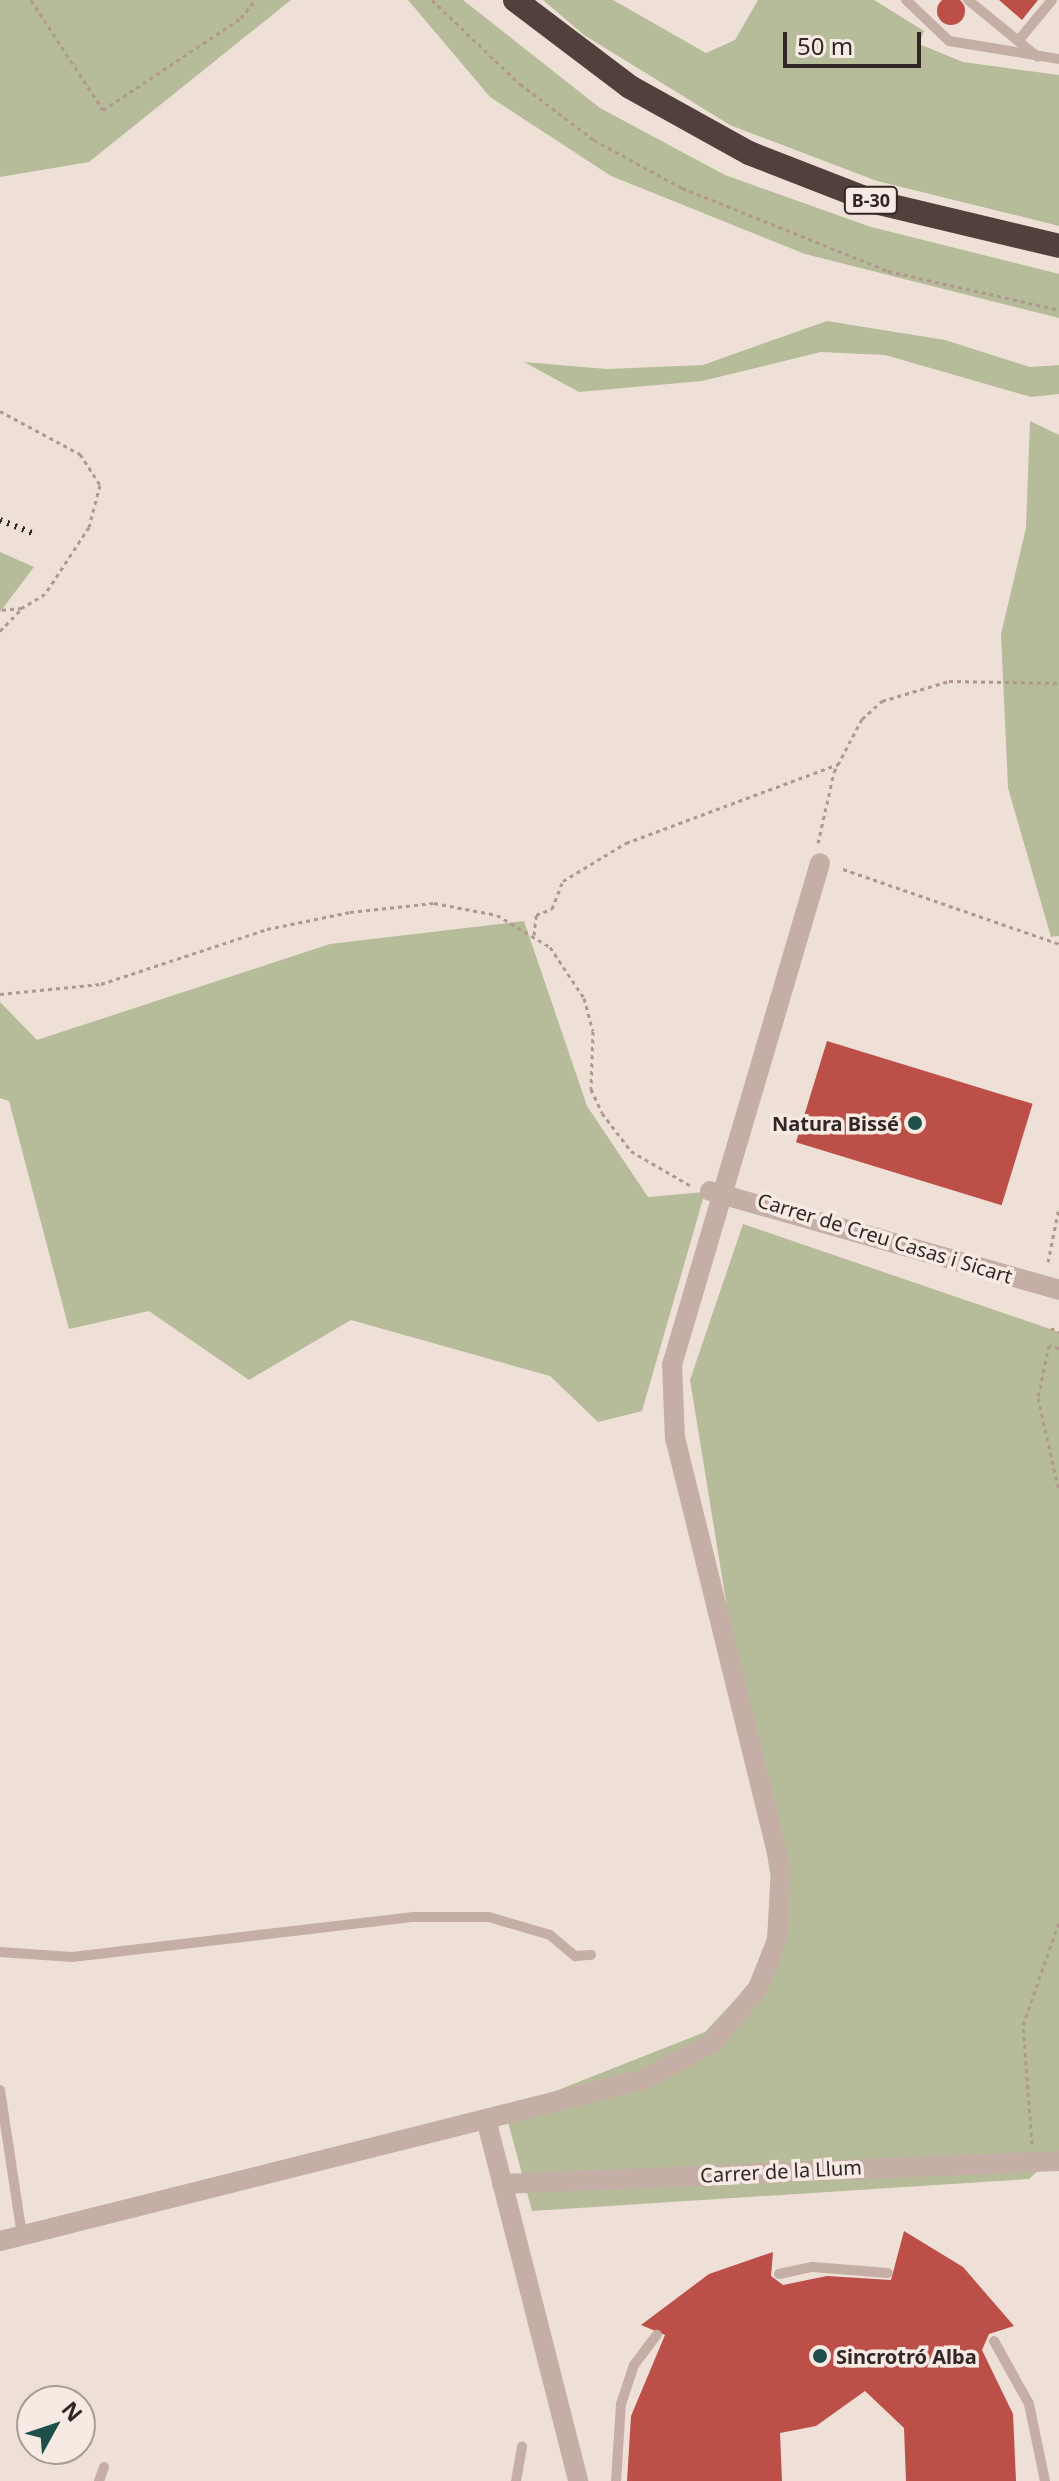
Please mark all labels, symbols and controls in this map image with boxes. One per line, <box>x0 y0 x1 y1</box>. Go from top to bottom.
scale bar <box>787 16 925 66</box>
text: 50 m <box>797 29 853 62</box>
road number: B-30 <box>843 186 899 214</box>
place label: Natura Bissé <box>772 1111 899 1135</box>
marker: Natura Bissé <box>906 1114 924 1132</box>
street label: Carrer de Creu Casas i Sicart <box>755 1188 1015 1288</box>
street label: Carrer de la Llum <box>700 2155 862 2187</box>
place label: Sincrotró Alba <box>836 2344 977 2368</box>
marker: Sincrotró Alba <box>811 2347 829 2365</box>
north arrow <box>16 2385 96 2465</box>
text: N <box>56 2394 90 2427</box>

